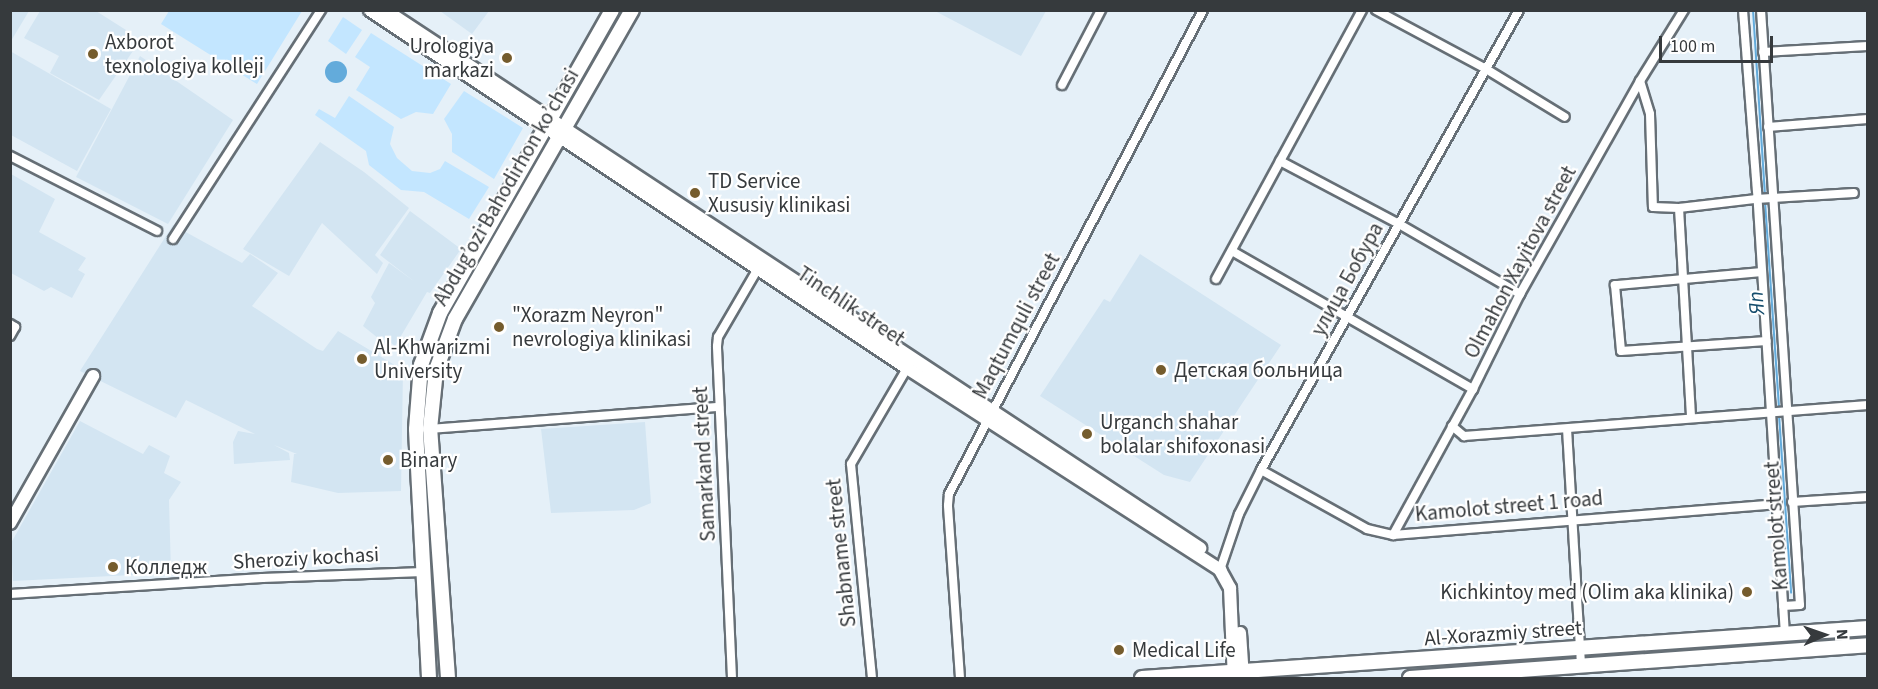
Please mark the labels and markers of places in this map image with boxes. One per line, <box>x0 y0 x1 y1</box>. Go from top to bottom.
place label: Axborot texnologiya kolleji <box>105 29 264 79</box>
place label: Urologiya markazi <box>410 33 494 83</box>
marker: Axborot texnologiya kolleji <box>86 47 100 61</box>
marker: Urologiya markazi <box>498 49 516 67</box>
place label: TD Service Xususiy klinikasi <box>708 168 850 218</box>
marker: TD Service Xususiy klinikasi <box>686 184 704 202</box>
place label: "Xorazm Neyron" nevrologiya klinikasi <box>512 302 691 352</box>
marker: "Xorazm Neyron" nevrologiya klinikasi <box>490 318 508 336</box>
place label: Al-Khwarizmi University <box>374 334 490 384</box>
marker: Al-Khwarizmi University <box>355 352 369 366</box>
place label: Детская больница <box>1174 357 1343 383</box>
marker: Детская больница <box>1152 361 1170 379</box>
place label: Urganch shahar bolalar shifoxonasi <box>1100 409 1265 459</box>
marker: Urganch shahar bolalar shifoxonasi <box>1078 425 1096 443</box>
place label: Binary <box>400 447 457 473</box>
marker: Binary <box>381 453 395 467</box>
place label: Колледж <box>125 554 207 580</box>
marker: Колледж <box>106 560 120 574</box>
place label: Kichkintoy med (Olim aka klinika) <box>1440 579 1734 605</box>
marker: Kichkintoy med (Olim aka klinika) <box>1738 583 1756 601</box>
place label: Medical Life <box>1132 637 1236 663</box>
marker: Medical Life <box>1110 641 1128 659</box>

